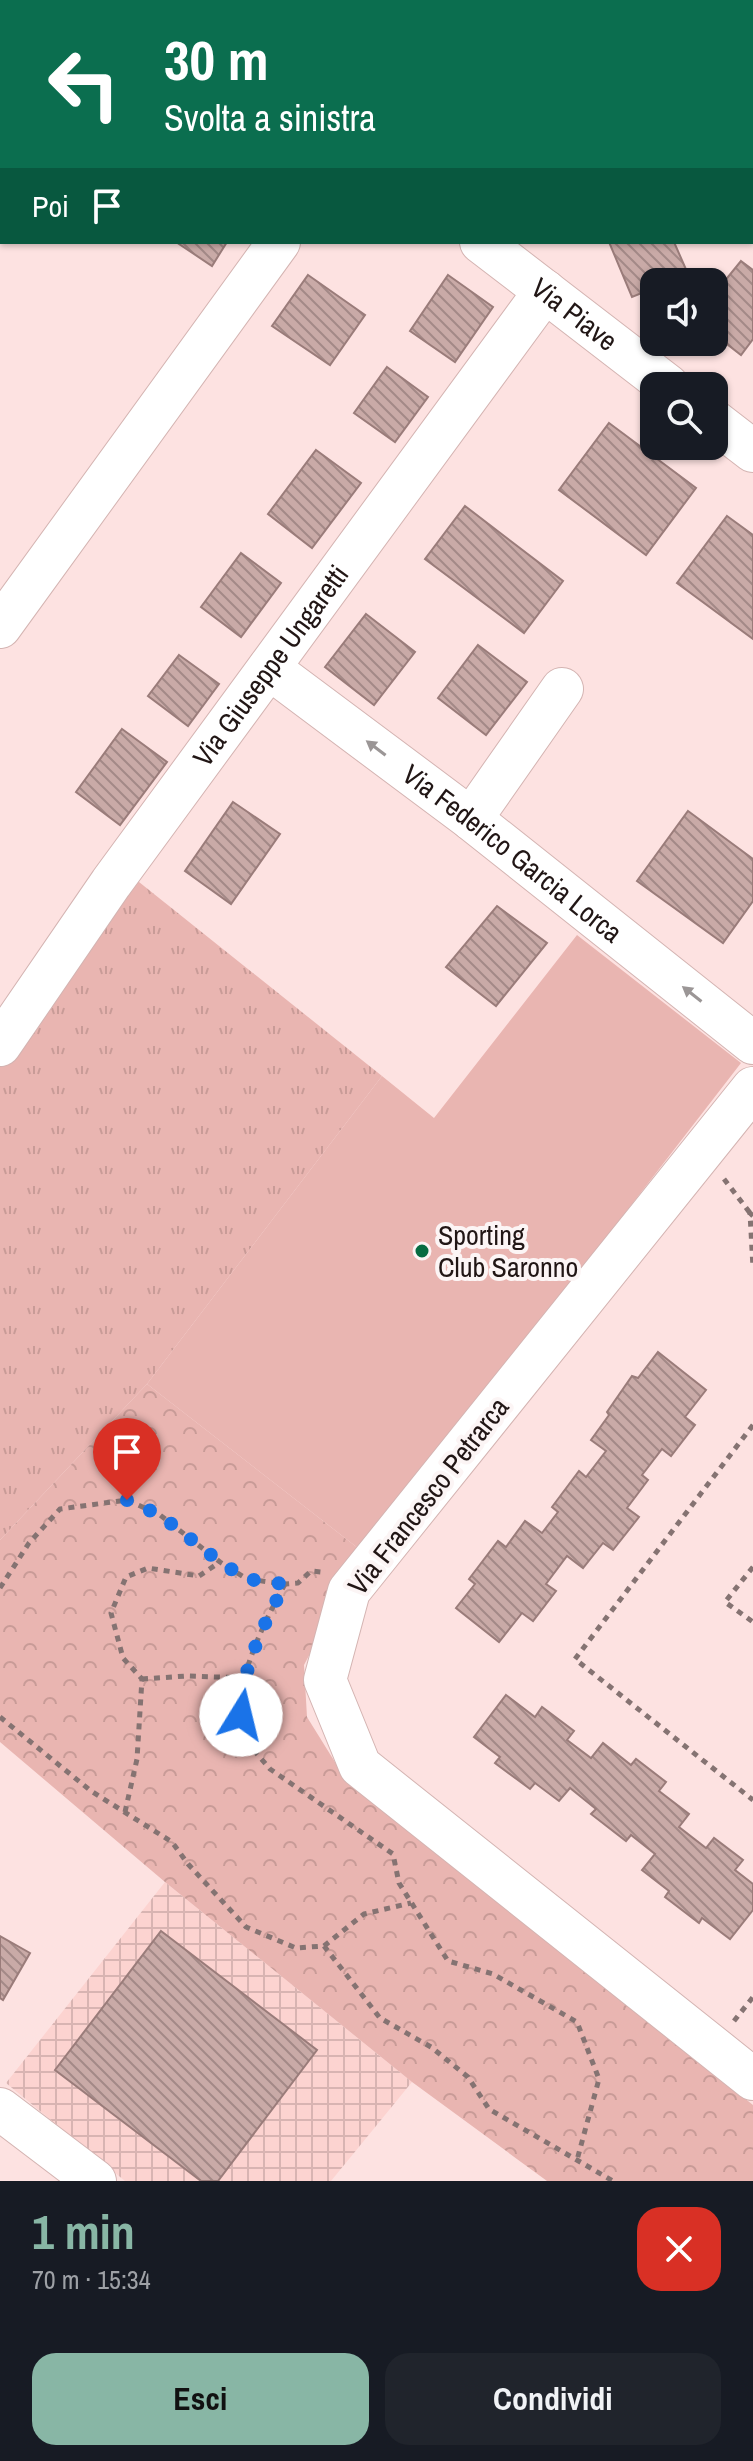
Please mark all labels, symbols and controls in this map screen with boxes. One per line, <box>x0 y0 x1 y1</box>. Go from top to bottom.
text: 30 m <box>164 22 269 97</box>
icon: left <box>32 32 136 136</box>
text: Svolta a sinistra <box>164 94 376 142</box>
icon: arrive <box>85 184 129 228</box>
text: Poi <box>32 186 69 226</box>
map controls <box>640 268 728 460</box>
button: sound <box>640 268 728 356</box>
street label: Via Piave <box>524 269 625 359</box>
button: search <box>640 372 728 460</box>
street label: Via Giuseppe Ungaretti <box>184 557 357 774</box>
one-way arrow <box>366 741 387 757</box>
street label: Via Federico Garcia Lorca <box>395 755 631 951</box>
one-way arrow <box>682 986 702 1003</box>
place label: Sporting Club Saronno <box>438 1216 578 1286</box>
marker: Sporting Club Saronno <box>413 1242 431 1260</box>
street label: Via Francesco Petrarca <box>339 1389 517 1603</box>
pin <box>93 1418 161 1500</box>
icon: arrive <box>105 1430 149 1474</box>
position arrow <box>199 1673 283 1757</box>
text: 1 min <box>32 2199 135 2264</box>
button: close <box>637 2207 721 2291</box>
text: 70 m · 15:34 <box>32 2262 151 2297</box>
button: Esci <box>32 2353 369 2445</box>
button: Condividi <box>385 2353 721 2445</box>

